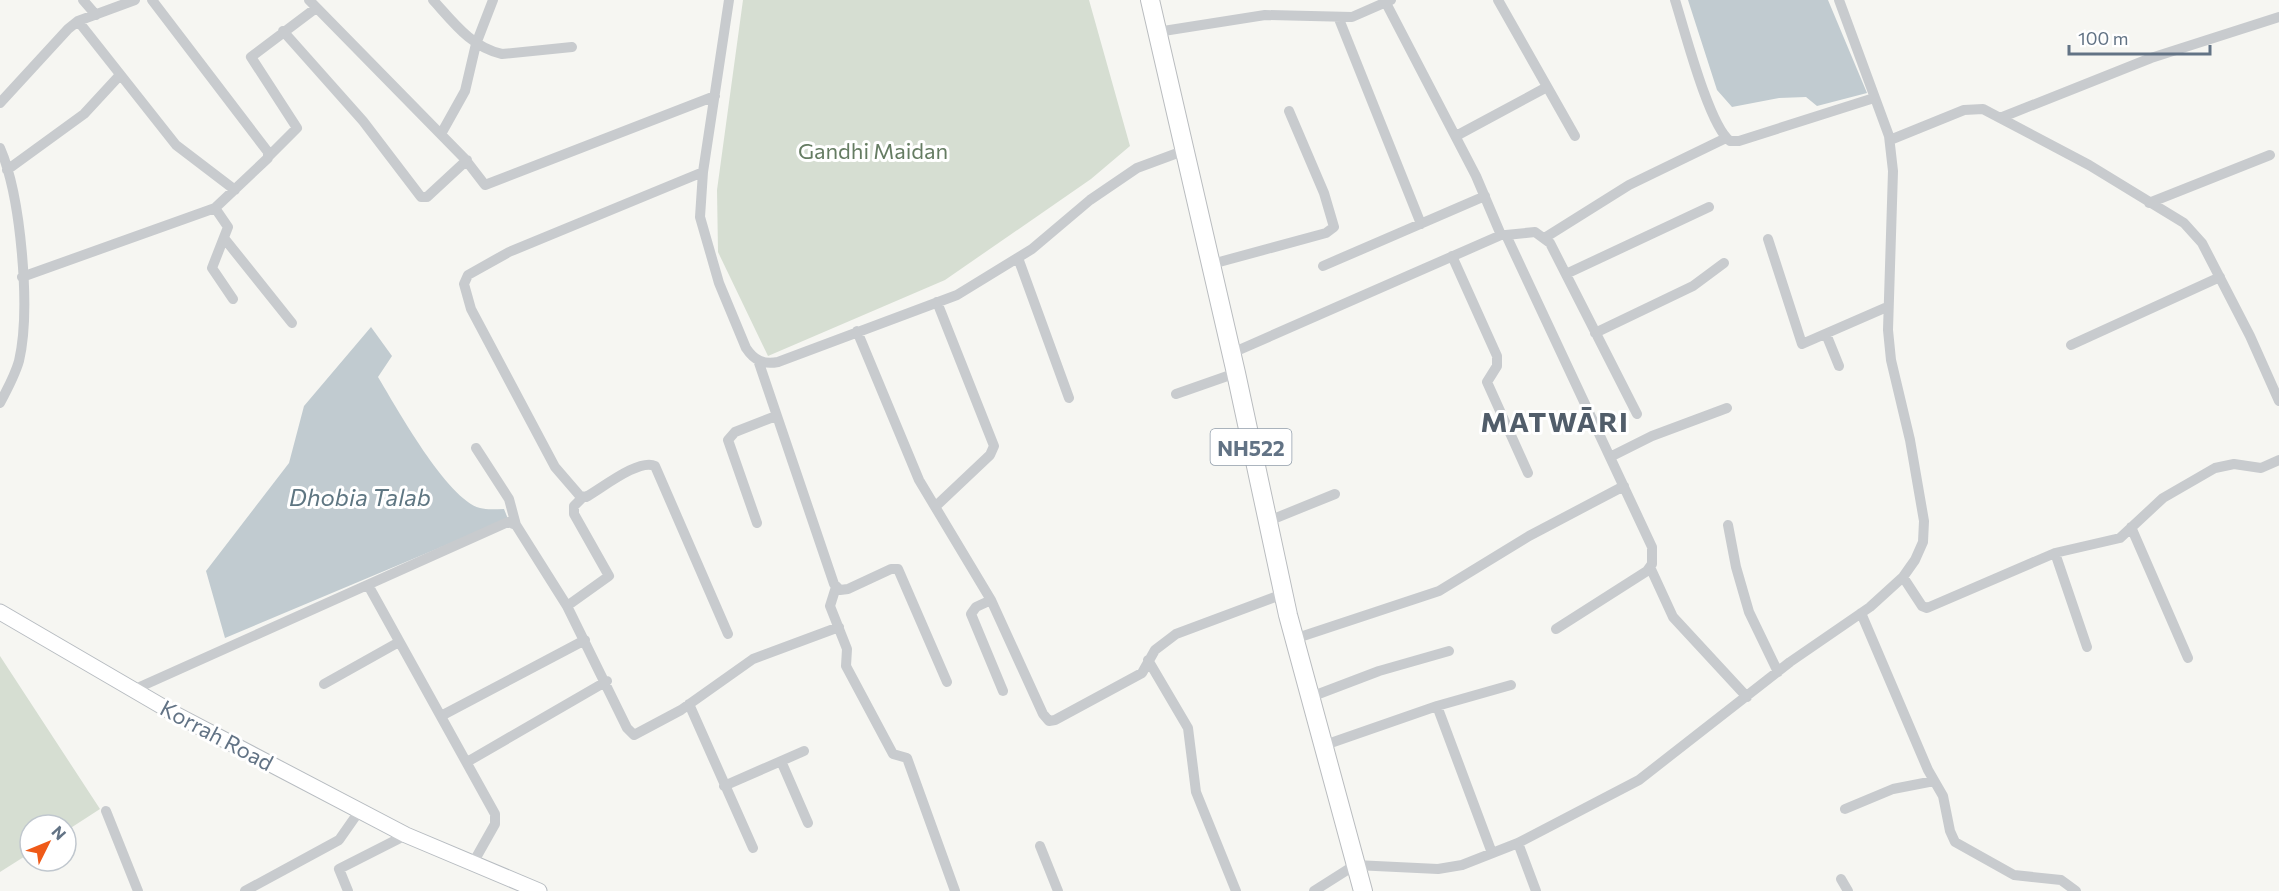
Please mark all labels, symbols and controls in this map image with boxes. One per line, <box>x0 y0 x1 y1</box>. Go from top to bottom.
scale bar <box>2069 18 2210 56</box>
text: 100 m <box>2078 27 2128 49</box>
park label: Gandhi Maidan <box>798 137 948 164</box>
district label: MATWĀRI <box>1481 404 1629 438</box>
road number: NH522 <box>1210 429 1292 465</box>
water label: Dhobia Talab <box>289 482 431 511</box>
street label: Korrah Road <box>156 694 278 776</box>
north arrow <box>18 813 78 873</box>
text: N <box>48 822 70 843</box>

